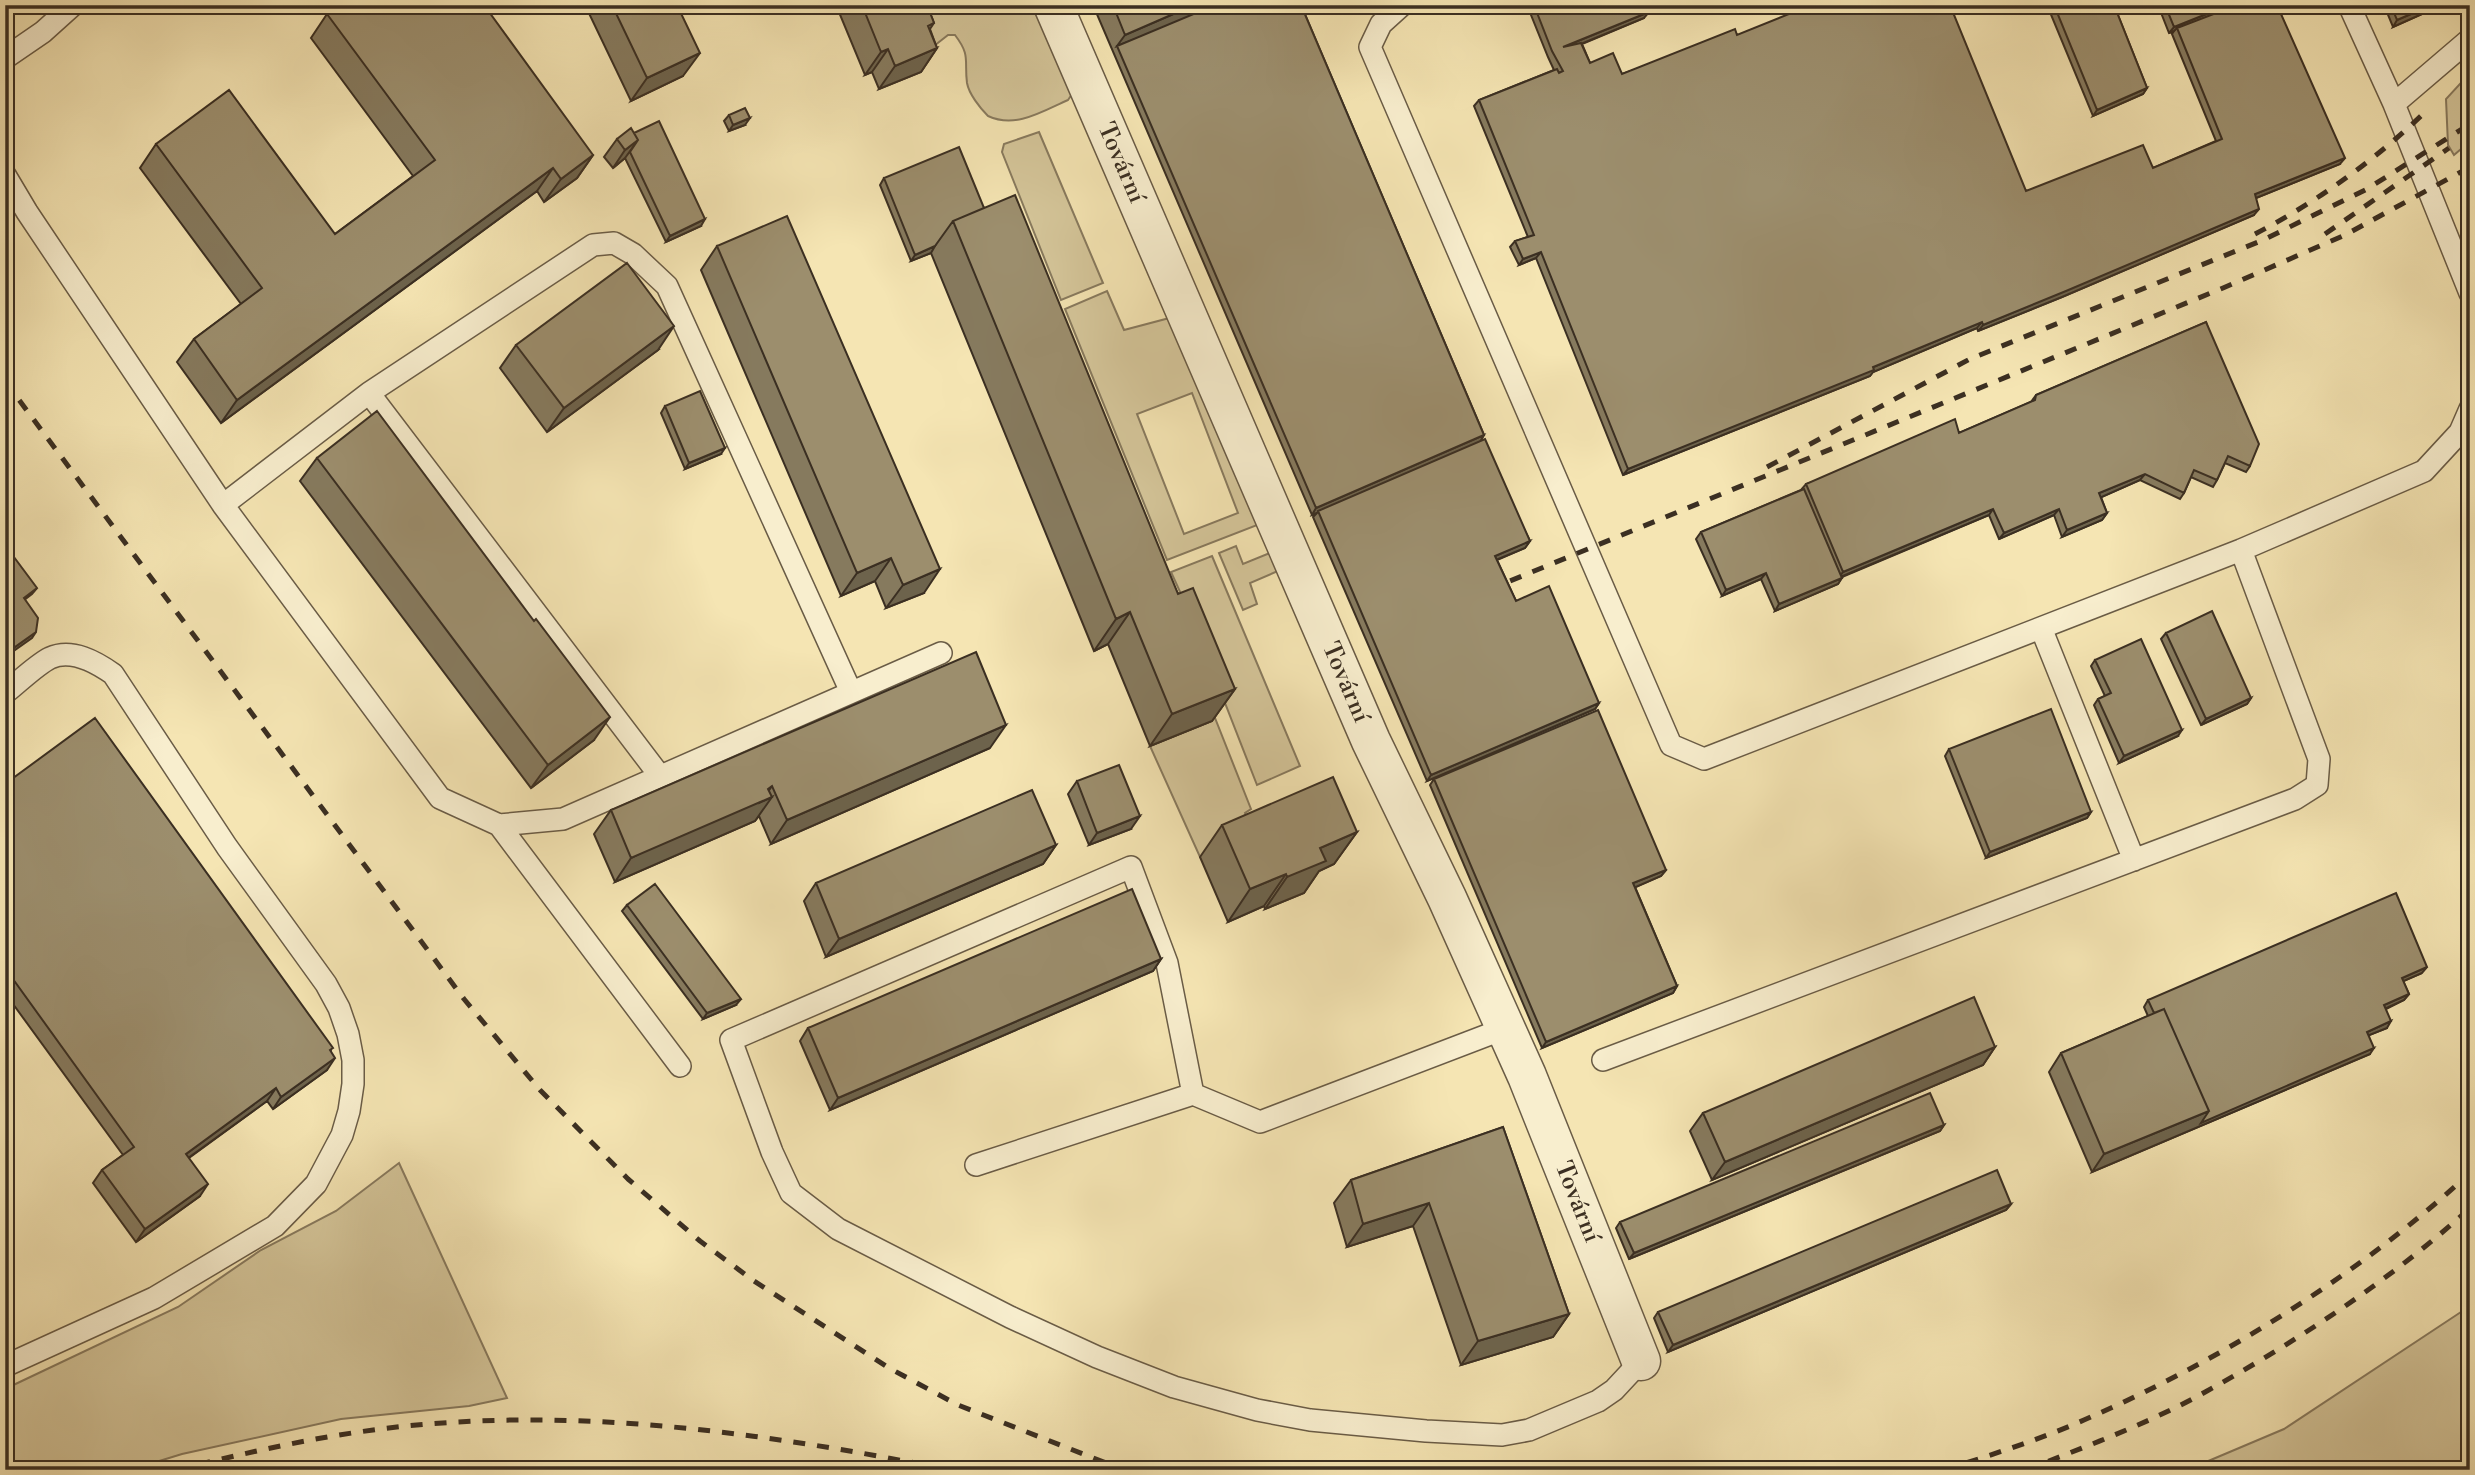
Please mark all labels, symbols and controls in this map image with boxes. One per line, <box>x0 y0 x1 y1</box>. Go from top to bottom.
street label: Tovární <box>1091 118 1152 209</box>
street label: Tovární <box>1315 638 1377 728</box>
street label: Tovární <box>1548 1157 1607 1248</box>

